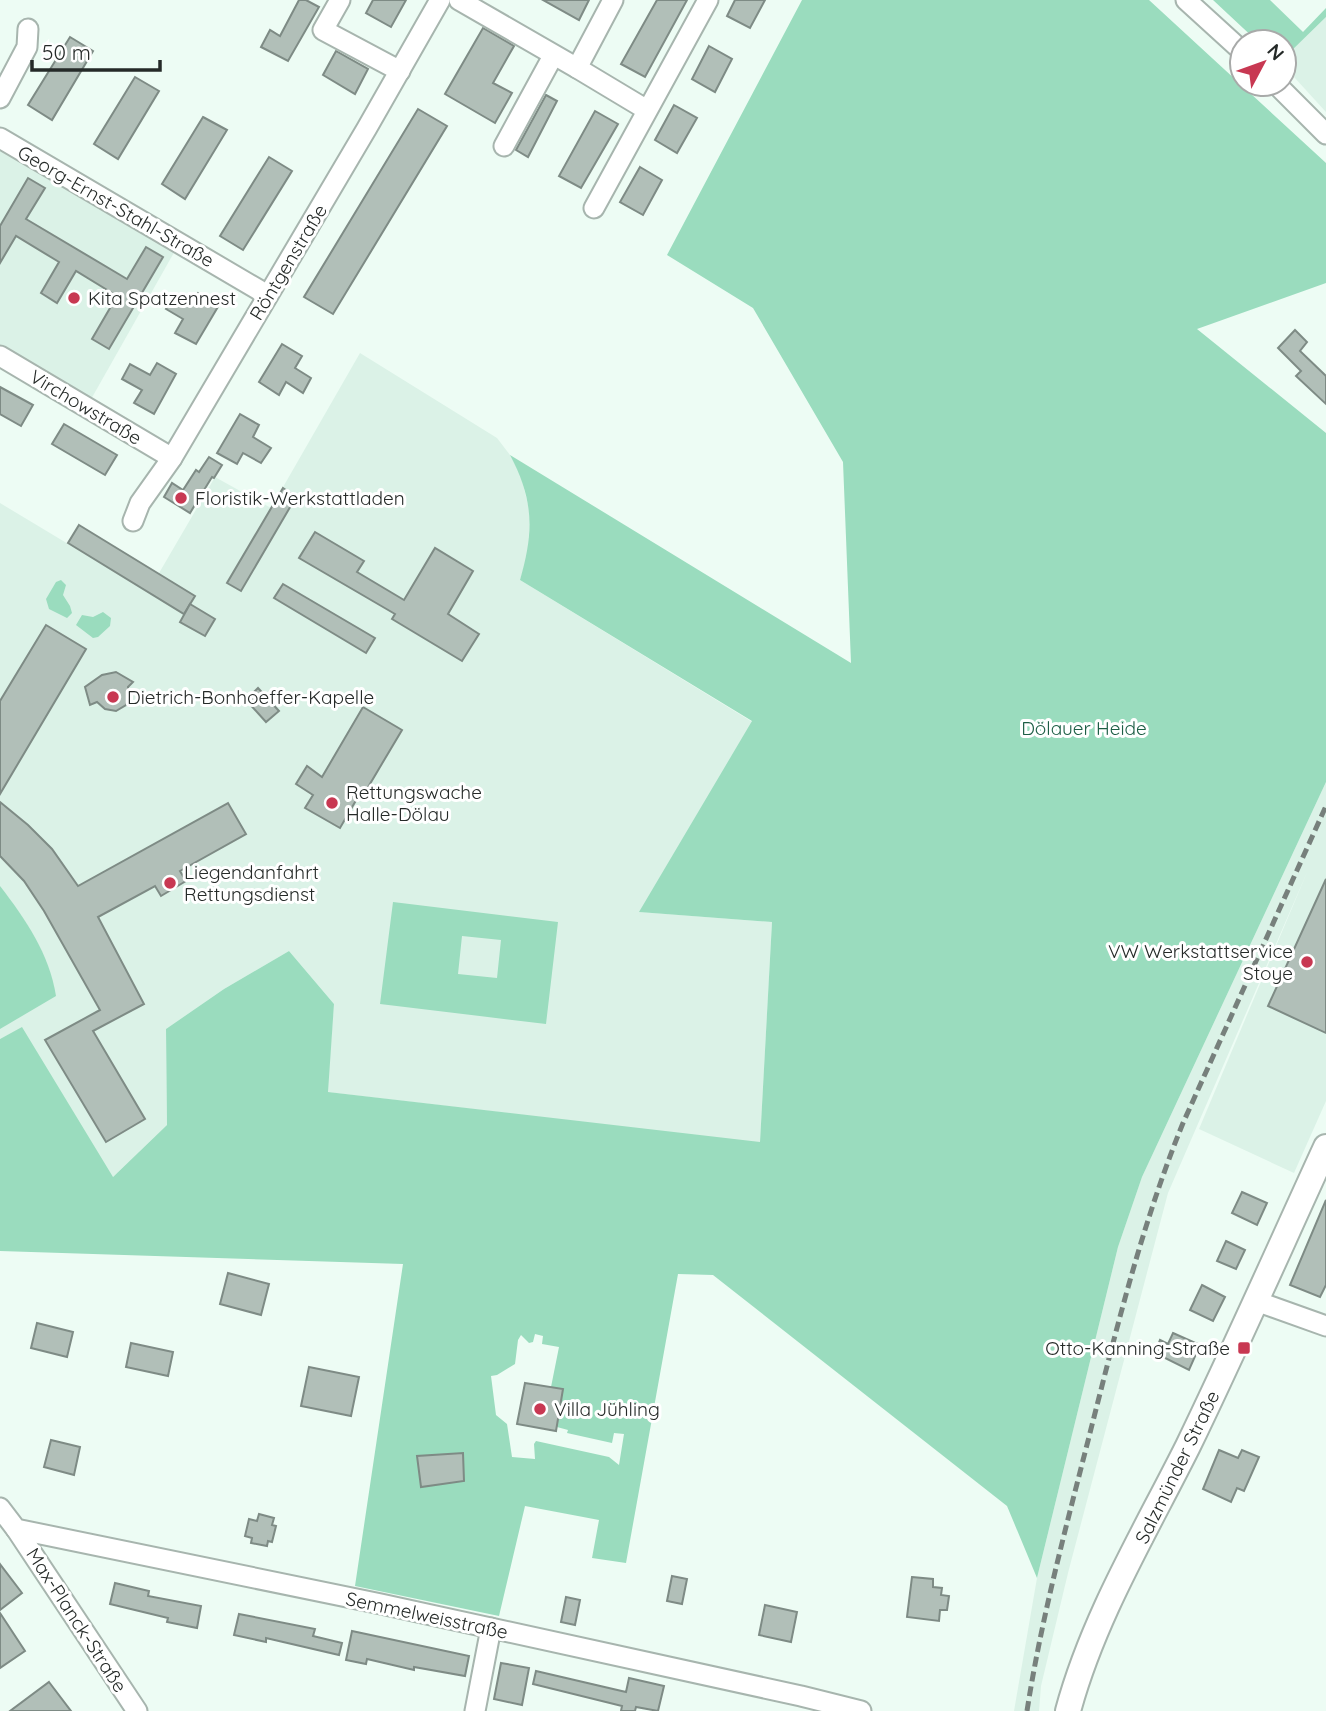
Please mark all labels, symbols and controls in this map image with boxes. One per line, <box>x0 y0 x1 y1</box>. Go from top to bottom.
scale bar <box>32 28 159 72</box>
north arrow <box>1228 28 1298 98</box>
text: 50 m <box>42 39 91 65</box>
text: N <box>1262 39 1289 65</box>
street label: Georg-Ernst-Stahl-Straße <box>14 140 218 272</box>
street label: Röntgenstraße <box>244 200 332 324</box>
place label: Kita Spatzennest <box>88 286 236 310</box>
marker: Kita Spatzennest <box>66 290 82 306</box>
street label: Virchowstraße <box>26 364 146 450</box>
place label: Floristik-Werkstattladen <box>195 486 405 510</box>
marker: Floristik-Werkstattladen <box>173 490 189 506</box>
place label: Dietrich-Bonhoeffer-Kapelle <box>127 685 374 709</box>
marker: Dietrich-Bonhoeffer-Kapelle <box>105 689 121 705</box>
park label: Dölauer Heide <box>1021 716 1147 740</box>
place label: Rettungswache Halle-Dölau <box>346 780 482 826</box>
marker: Rettungswache Halle-Dölau <box>324 795 340 811</box>
place label: Liegendanfahrt Rettungsdienst <box>184 860 319 906</box>
marker: Liegendanfahrt Rettungsdienst <box>162 875 178 891</box>
place label: VW Werkstattservice Stoye <box>1108 939 1293 985</box>
marker: VW Werkstattservice Stoye <box>1299 954 1315 970</box>
place label: Otto-Kanning-Straße <box>1045 1336 1230 1360</box>
marker: Otto-Kanning-Straße <box>1236 1340 1252 1356</box>
street label: Salzmünder Straße <box>1129 1386 1225 1548</box>
place label: Villa Jühling <box>554 1397 660 1421</box>
marker: Villa Jühling <box>532 1401 548 1417</box>
street label: Max-Planck-Straße <box>21 1543 133 1697</box>
street label: Semmelweisstraße <box>344 1586 510 1644</box>

